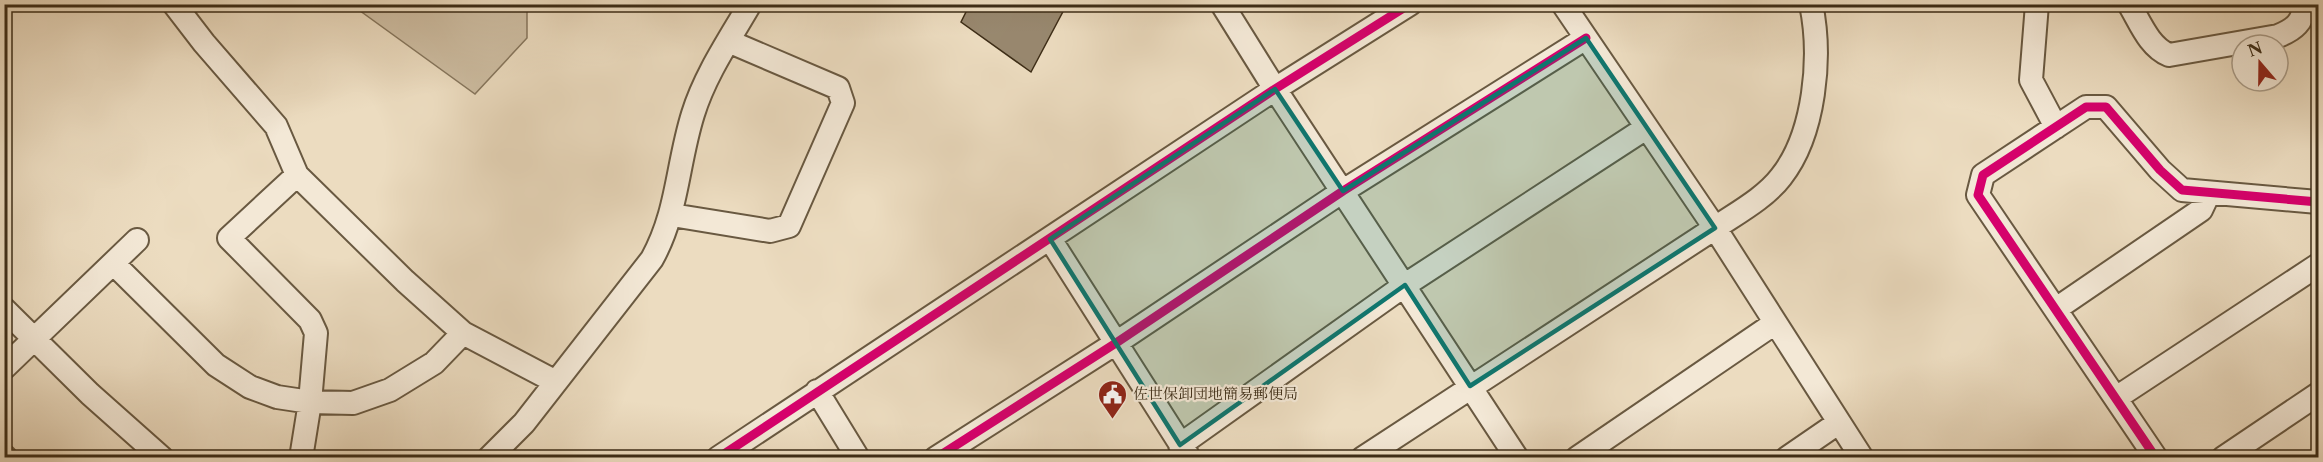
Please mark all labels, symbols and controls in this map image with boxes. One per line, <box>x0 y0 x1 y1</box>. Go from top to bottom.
north arrow <box>2230 33 2290 93</box>
text: N <box>2245 37 2265 61</box>
public building icon: 佐世保卸団地簡易郵便局 <box>1096 378 1128 420</box>
place label: 佐世保卸団地簡易郵便局 <box>1133 384 1298 403</box>

